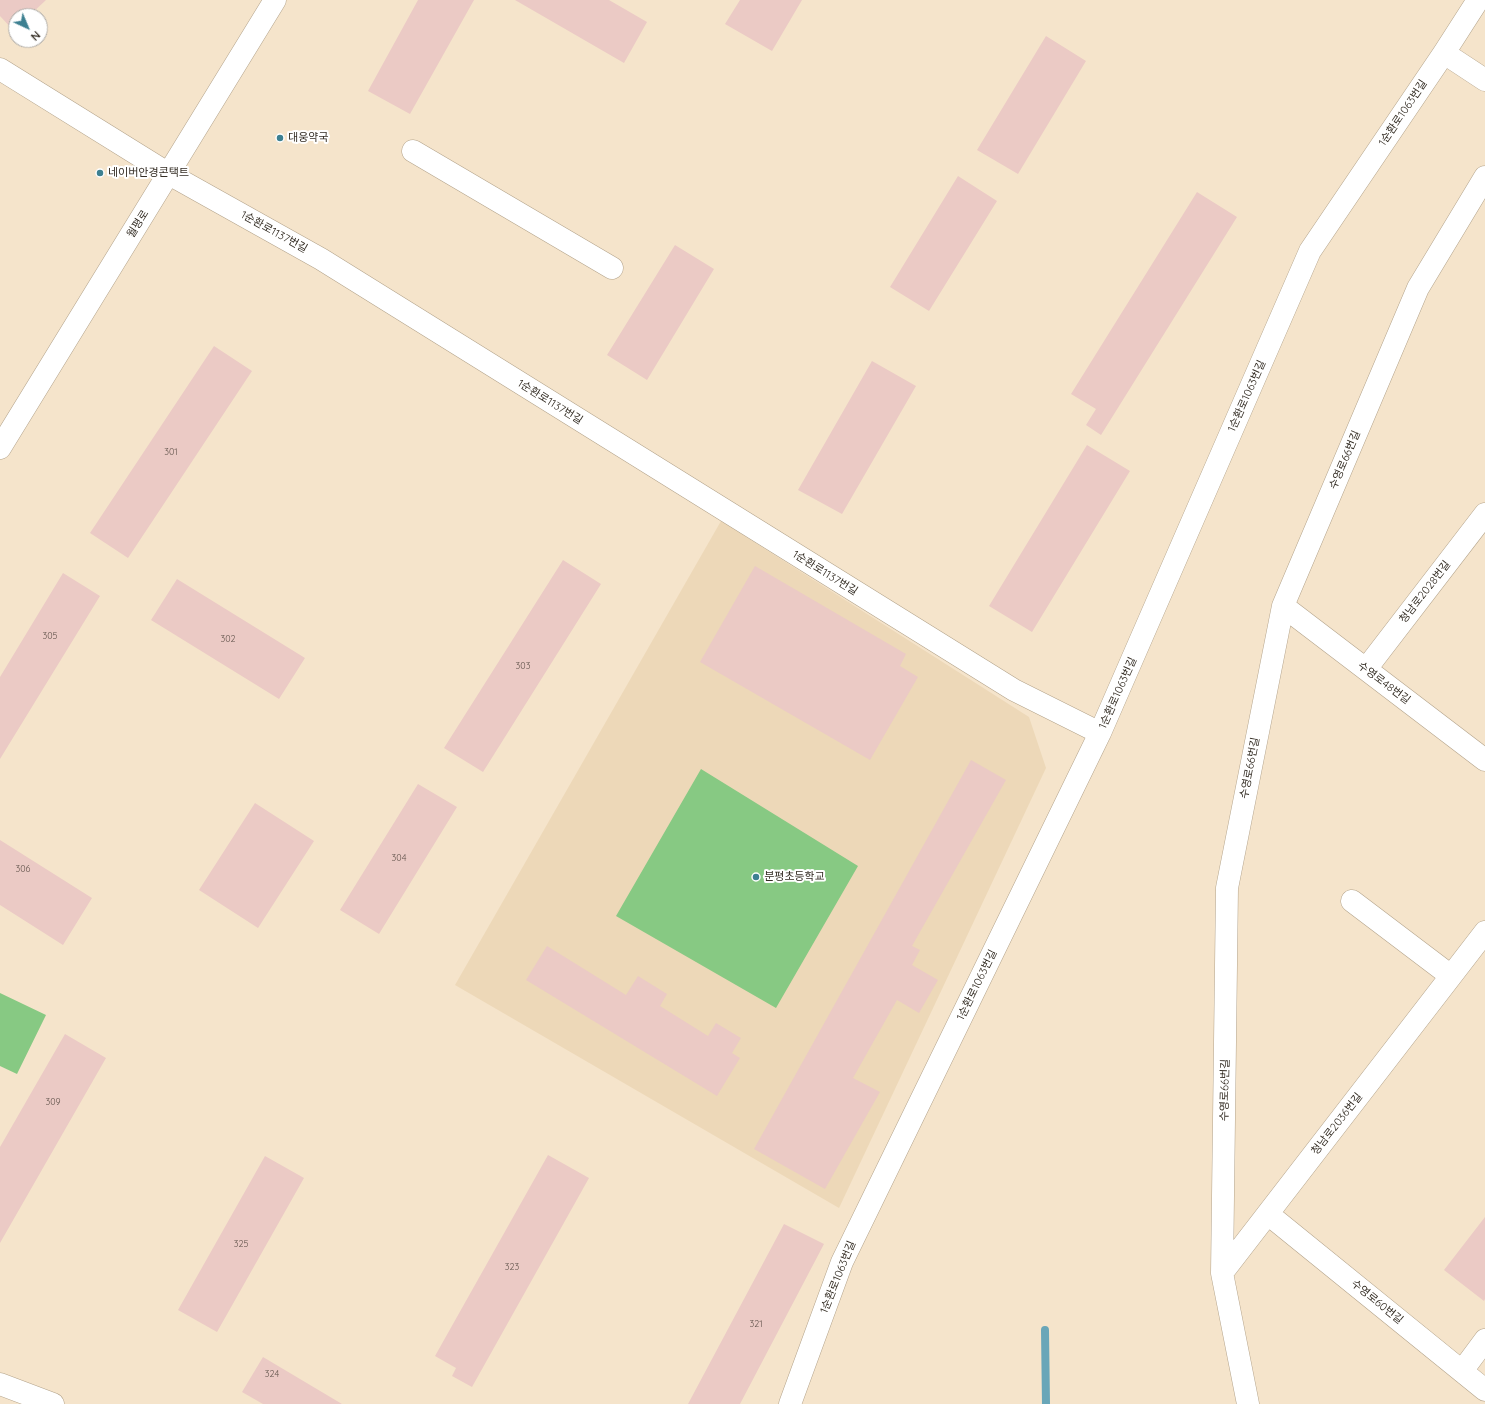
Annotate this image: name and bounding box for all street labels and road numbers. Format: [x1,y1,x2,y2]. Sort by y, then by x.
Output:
street label: 1순환로1063번길 [1376,77,1430,149]
street label: 월평로 [124,208,152,240]
street label: 1순환로1137번길 [238,208,310,256]
street label: 1순환로1063번길 [1225,358,1269,434]
street label: 1순환로1137번길 [515,377,585,427]
street label: 수영로66번길 [1327,429,1363,491]
street label: 1순환로1137번길 [790,548,860,598]
street label: 청남로2028번길 [1397,558,1453,626]
street label: 1순환로1063번길 [1096,655,1140,731]
street label: 수영로48번길 [1355,659,1413,707]
street label: 수영로66번길 [1238,736,1262,800]
street label: 1순환로1063번길 [954,948,1000,1022]
street label: 수영로66번길 [1218,1059,1232,1121]
street label: 청남로2036번길 [1309,1090,1365,1158]
street label: 1순환로1063번길 [817,1239,859,1315]
street label: 수영로60번길 [1348,1277,1406,1327]

